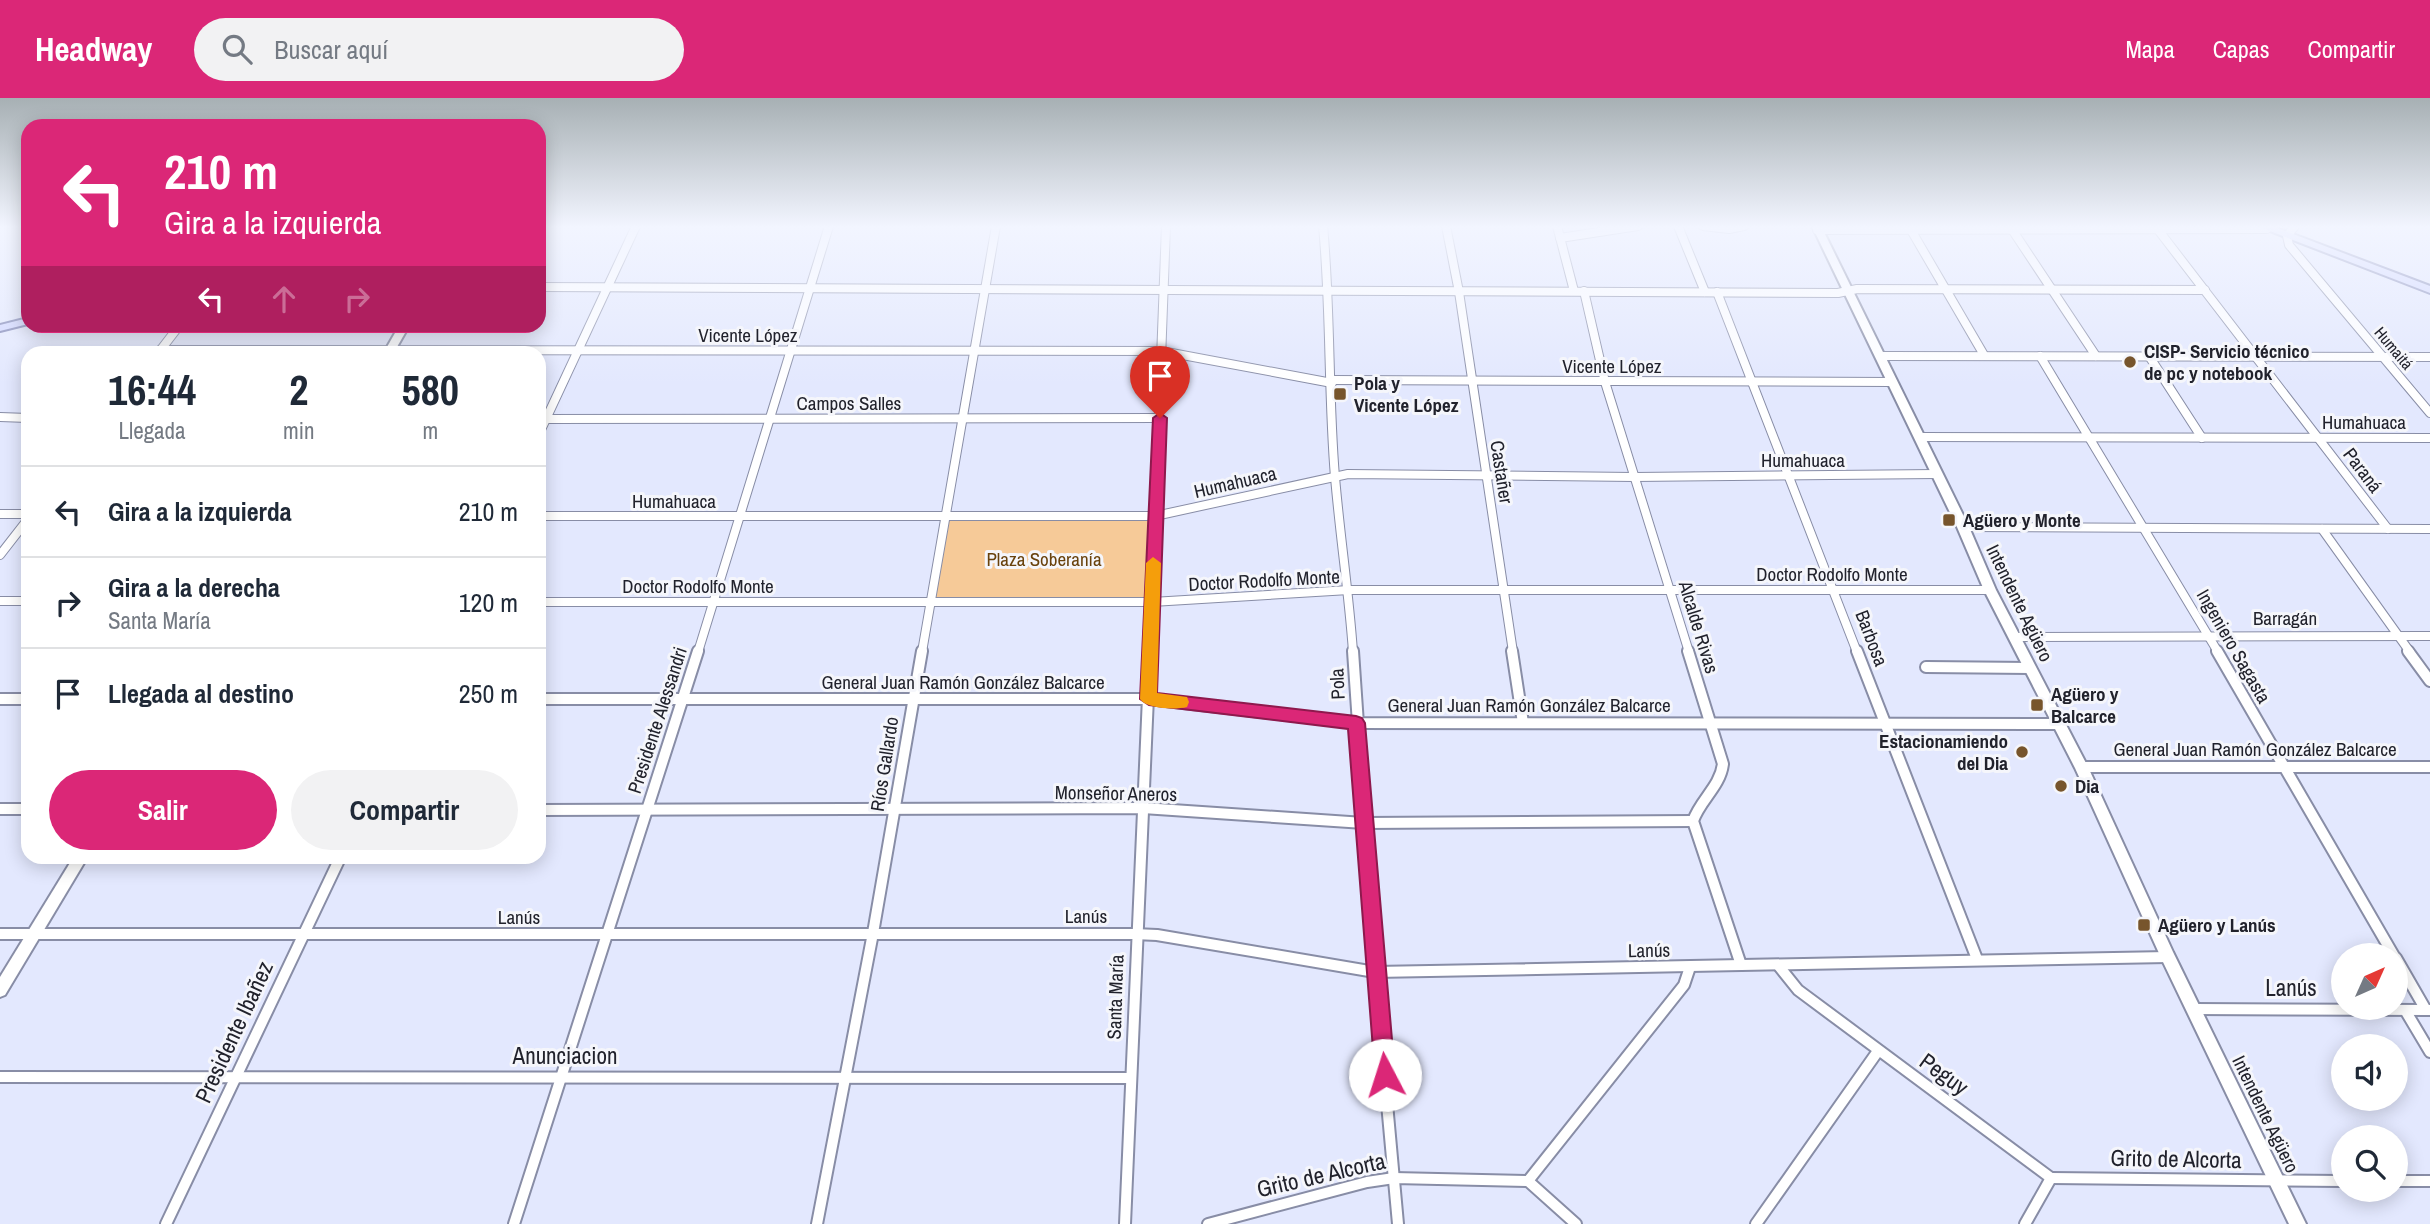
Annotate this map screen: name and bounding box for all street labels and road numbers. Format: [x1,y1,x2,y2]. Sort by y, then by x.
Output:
street label: Vicente López [698,322,798,348]
street label: Humaitá [2370,322,2419,375]
street label: Vicente López [1562,353,1662,379]
street label: Campos Salles [797,390,902,416]
street label: Humahuaca [2322,409,2406,435]
street label: Castañer [1484,439,1520,506]
street label: Paraná [2337,442,2389,498]
street label: Humahuaca [1761,447,1845,473]
street label: Humahuaca [1191,460,1279,504]
street label: Humahuaca [632,488,716,514]
street label: Intendente Agüero [1980,540,2060,666]
street label: Doctor Rodolfo Monte [1756,561,1908,587]
street label: Doctor Rodolfo Monte [1188,563,1340,597]
street label: Doctor Rodolfo Monte [622,573,774,599]
street label: Alcalde Rivas [1672,577,1725,677]
street label: Ingeniero Sagasta [2191,584,2277,708]
street label: Barragán [2253,605,2317,631]
street label: Barbosa [1849,606,1895,670]
street label: Presidente Alessandri [621,643,693,797]
street label: Pola [1323,667,1351,700]
street label: General Juan Ramón González Balcarce [821,669,1105,695]
street label: General Juan Ramón González Balcarce [1387,692,1671,718]
street label: Ríos Gallardo [864,715,904,813]
street label: General Juan Ramón González Balcarce [2113,736,2397,762]
street label: Monseñor Aneros [1055,779,1177,807]
street label: Lanús [1065,903,1107,929]
street label: Lanús [498,904,540,930]
street label: Lanús [1628,937,1671,963]
street label: Santa María [1101,954,1129,1040]
street label: Presidente Ibañez [187,956,280,1108]
street label: Lanús [2265,972,2317,1003]
street label: Anunciacion [512,1040,617,1071]
street label: Peguy [1914,1045,1975,1102]
street label: Intendente Agüero [2226,1051,2306,1177]
street label: Grito de Alcorta [2110,1142,2242,1175]
street label: Grito de Alcorta [1254,1145,1389,1204]

